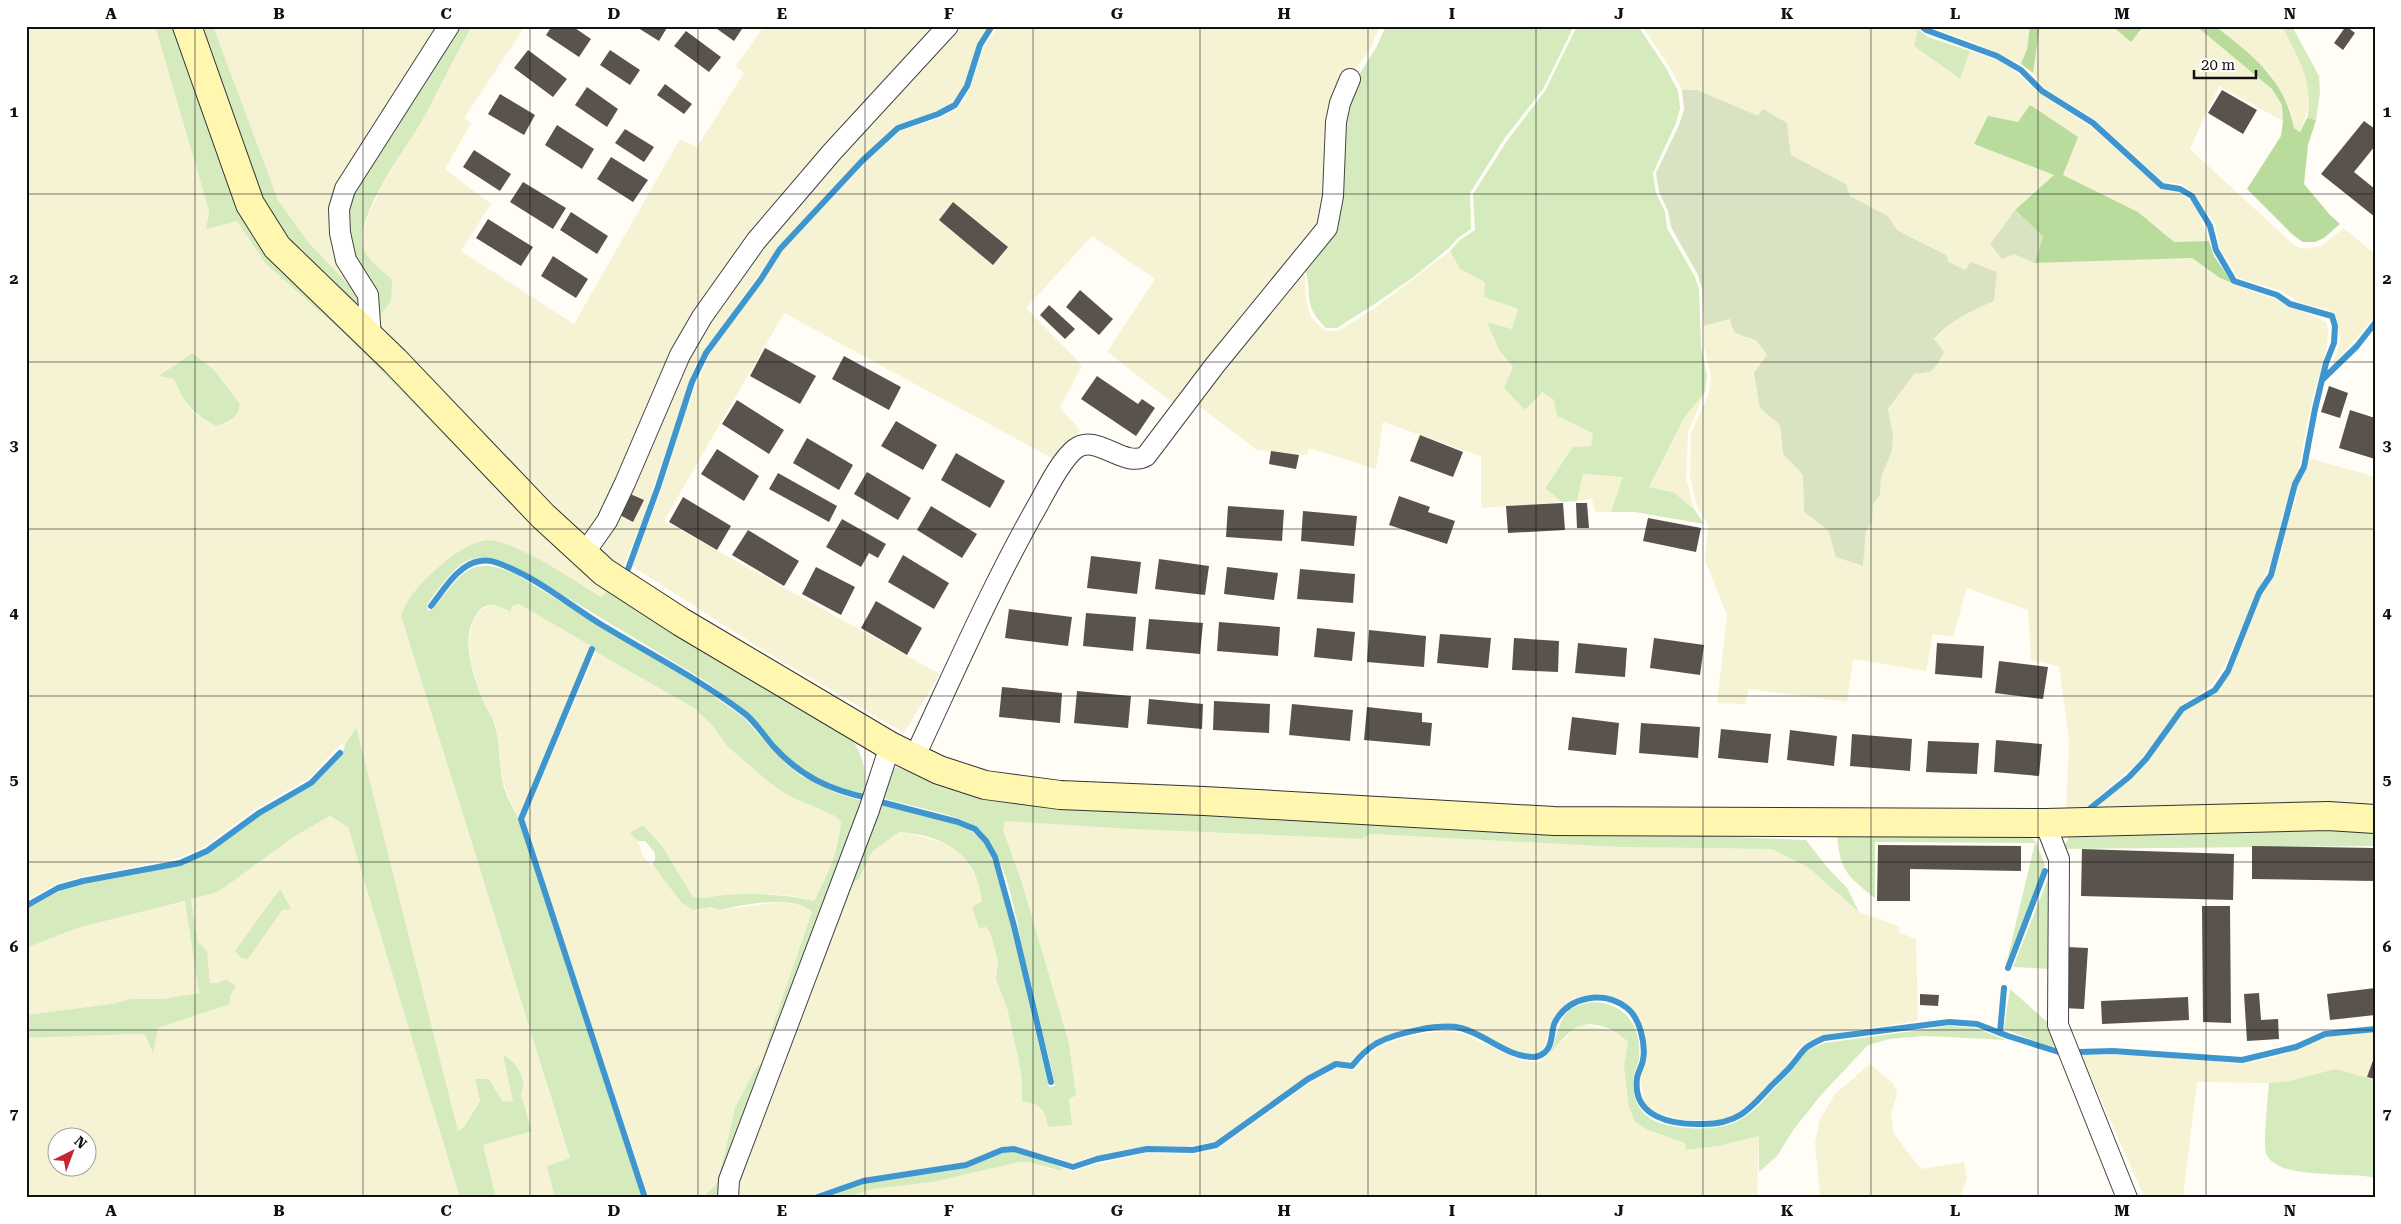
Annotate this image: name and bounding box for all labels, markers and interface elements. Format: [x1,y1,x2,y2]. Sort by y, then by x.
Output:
text: A [105,4,117,23]
text: B [273,4,285,23]
text: C [440,4,452,23]
text: D [608,4,621,23]
text: E [777,4,787,23]
text: F [944,4,954,23]
text: G [1111,4,1124,23]
text: H [1277,4,1291,23]
text: I [1449,4,1455,23]
text: J [1614,4,1624,23]
text: K [1781,4,1794,23]
text: L [1950,4,1960,23]
text: M [2114,4,2130,23]
text: N [2284,4,2296,23]
scale bar [2194,48,2256,80]
text: 20 m [2201,56,2236,74]
text: 1 [10,102,19,121]
text: 1 [2383,102,2392,121]
text: 2 [10,269,19,288]
text: 2 [2383,269,2392,288]
text: 3 [10,436,19,455]
text: 3 [2383,436,2392,455]
text: 4 [10,603,19,622]
text: 4 [2383,603,2392,622]
text: 5 [10,770,19,789]
text: 5 [2383,770,2392,789]
text: 6 [10,937,19,956]
text: 6 [2383,937,2392,956]
text: 7 [10,1104,19,1123]
text: 7 [2383,1104,2392,1123]
north arrow [48,1126,98,1176]
text: N [71,1133,90,1152]
text: A [105,1201,117,1220]
text: B [273,1201,285,1220]
text: C [440,1201,452,1220]
text: D [608,1201,621,1220]
text: E [777,1201,787,1220]
text: F [944,1201,954,1220]
text: G [1111,1201,1124,1220]
text: H [1277,1201,1291,1220]
text: I [1449,1201,1455,1220]
text: J [1614,1201,1624,1220]
text: K [1781,1201,1794,1220]
text: L [1950,1201,1960,1220]
text: M [2114,1201,2130,1220]
text: N [2284,1201,2296,1220]

